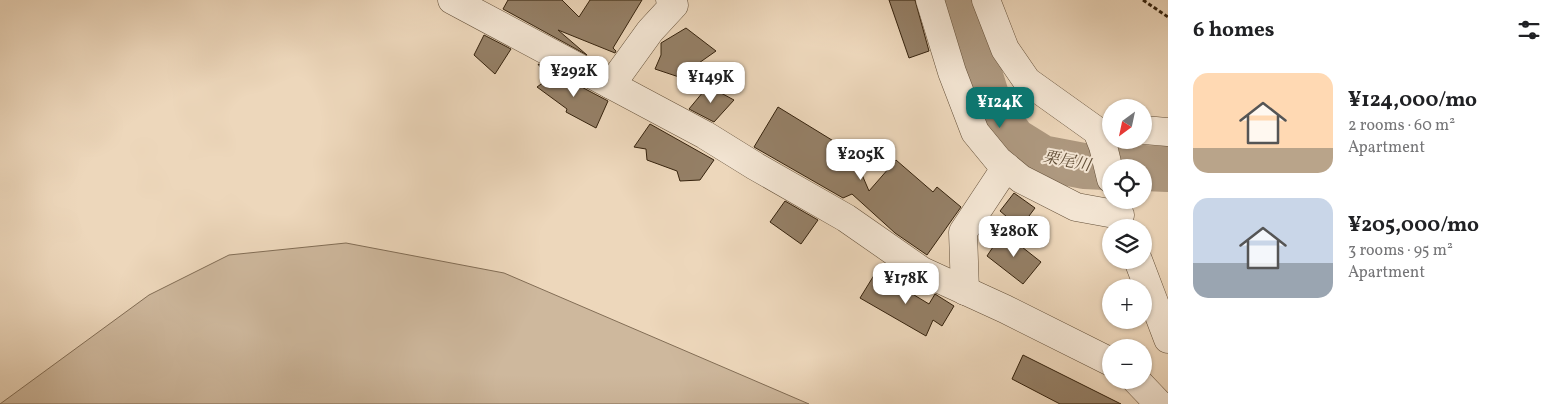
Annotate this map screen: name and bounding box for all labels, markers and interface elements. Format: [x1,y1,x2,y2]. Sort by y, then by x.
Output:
text: 6 homes [1193,16,1274,45]
icon: filters [1515,16,1543,44]
pin: ¥292K [539,56,609,98]
text: ¥292K [550,61,598,83]
pin: ¥149K [676,62,746,104]
text: ¥149K [688,67,734,89]
pin: ¥124K [965,86,1035,129]
text: ¥124,000/mo [1348,86,1477,115]
text: ¥124K [977,92,1023,114]
icon: home [1233,93,1293,153]
north arrow [1102,99,1152,149]
map controls [1102,99,1152,389]
text: 2 rooms · 60 m² [1348,115,1455,137]
text: Apartment [1348,137,1425,159]
pin: ¥205K [826,138,896,181]
text: ¥205K [837,144,885,166]
water label: 栗尾川 [1041,147,1094,178]
button: locate [1102,159,1152,209]
text: ¥205,000/mo [1348,211,1479,240]
pin: ¥280K [979,216,1049,258]
icon: home [1233,218,1293,278]
button: layers [1102,219,1152,269]
text: ¥280K [990,221,1038,243]
text: 3 rooms · 95 m² [1348,240,1453,262]
pin: ¥178K [871,262,941,305]
text: Apartment [1348,262,1425,284]
text: ¥178K [884,268,928,290]
button: + [1102,279,1152,329]
button: − [1102,339,1152,389]

